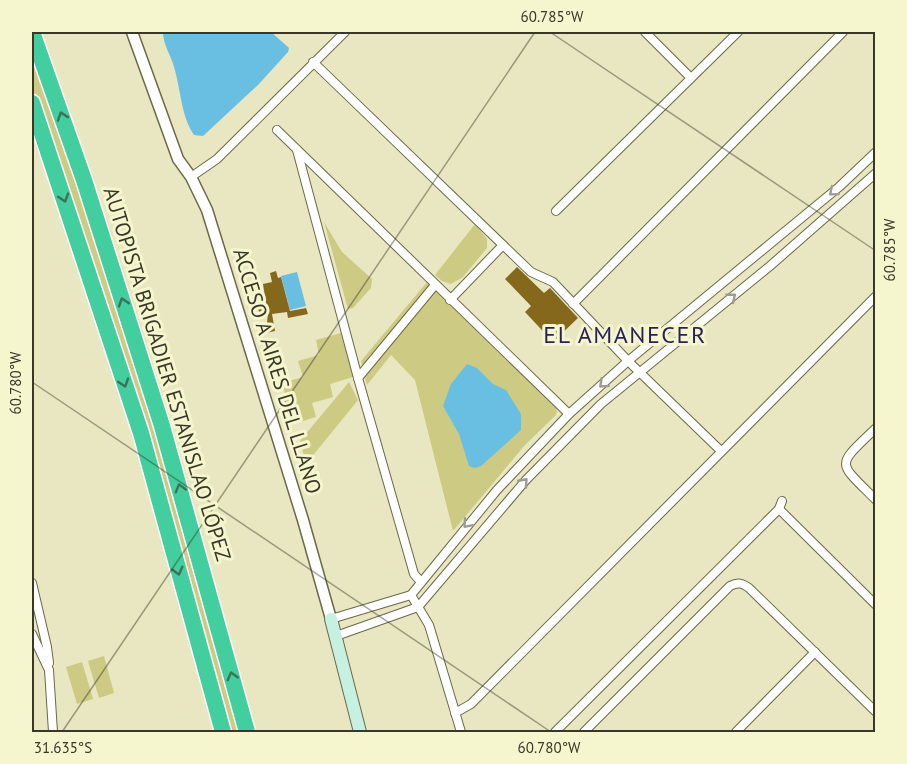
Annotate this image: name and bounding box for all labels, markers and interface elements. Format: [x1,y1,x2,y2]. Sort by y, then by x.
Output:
text: 60.785°W [521,7,584,26]
one-way arrow [57,112,69,122]
street label: AUTOPISTA BRIGADIER ESTANISLAO LÓPEZ [98,184,237,564]
one-way arrow [829,185,840,196]
one-way arrow [57,192,70,203]
text: 60.785°W [880,218,899,281]
street label: ACCESO A AIRES DEL LLANO [227,245,328,497]
one-way arrow [725,293,736,304]
one-way arrow [118,297,130,308]
district label: EL AMANECER [543,319,707,350]
text: 60.780°W [6,351,25,414]
one-way arrow [117,377,130,388]
one-way arrow [599,377,609,388]
one-way arrow [517,479,528,489]
one-way arrow [175,483,187,494]
one-way arrow [464,517,475,528]
one-way arrow [171,565,183,576]
one-way arrow [227,671,239,682]
text: 31.635°S [34,738,92,757]
text: 60.780°W [518,738,581,757]

